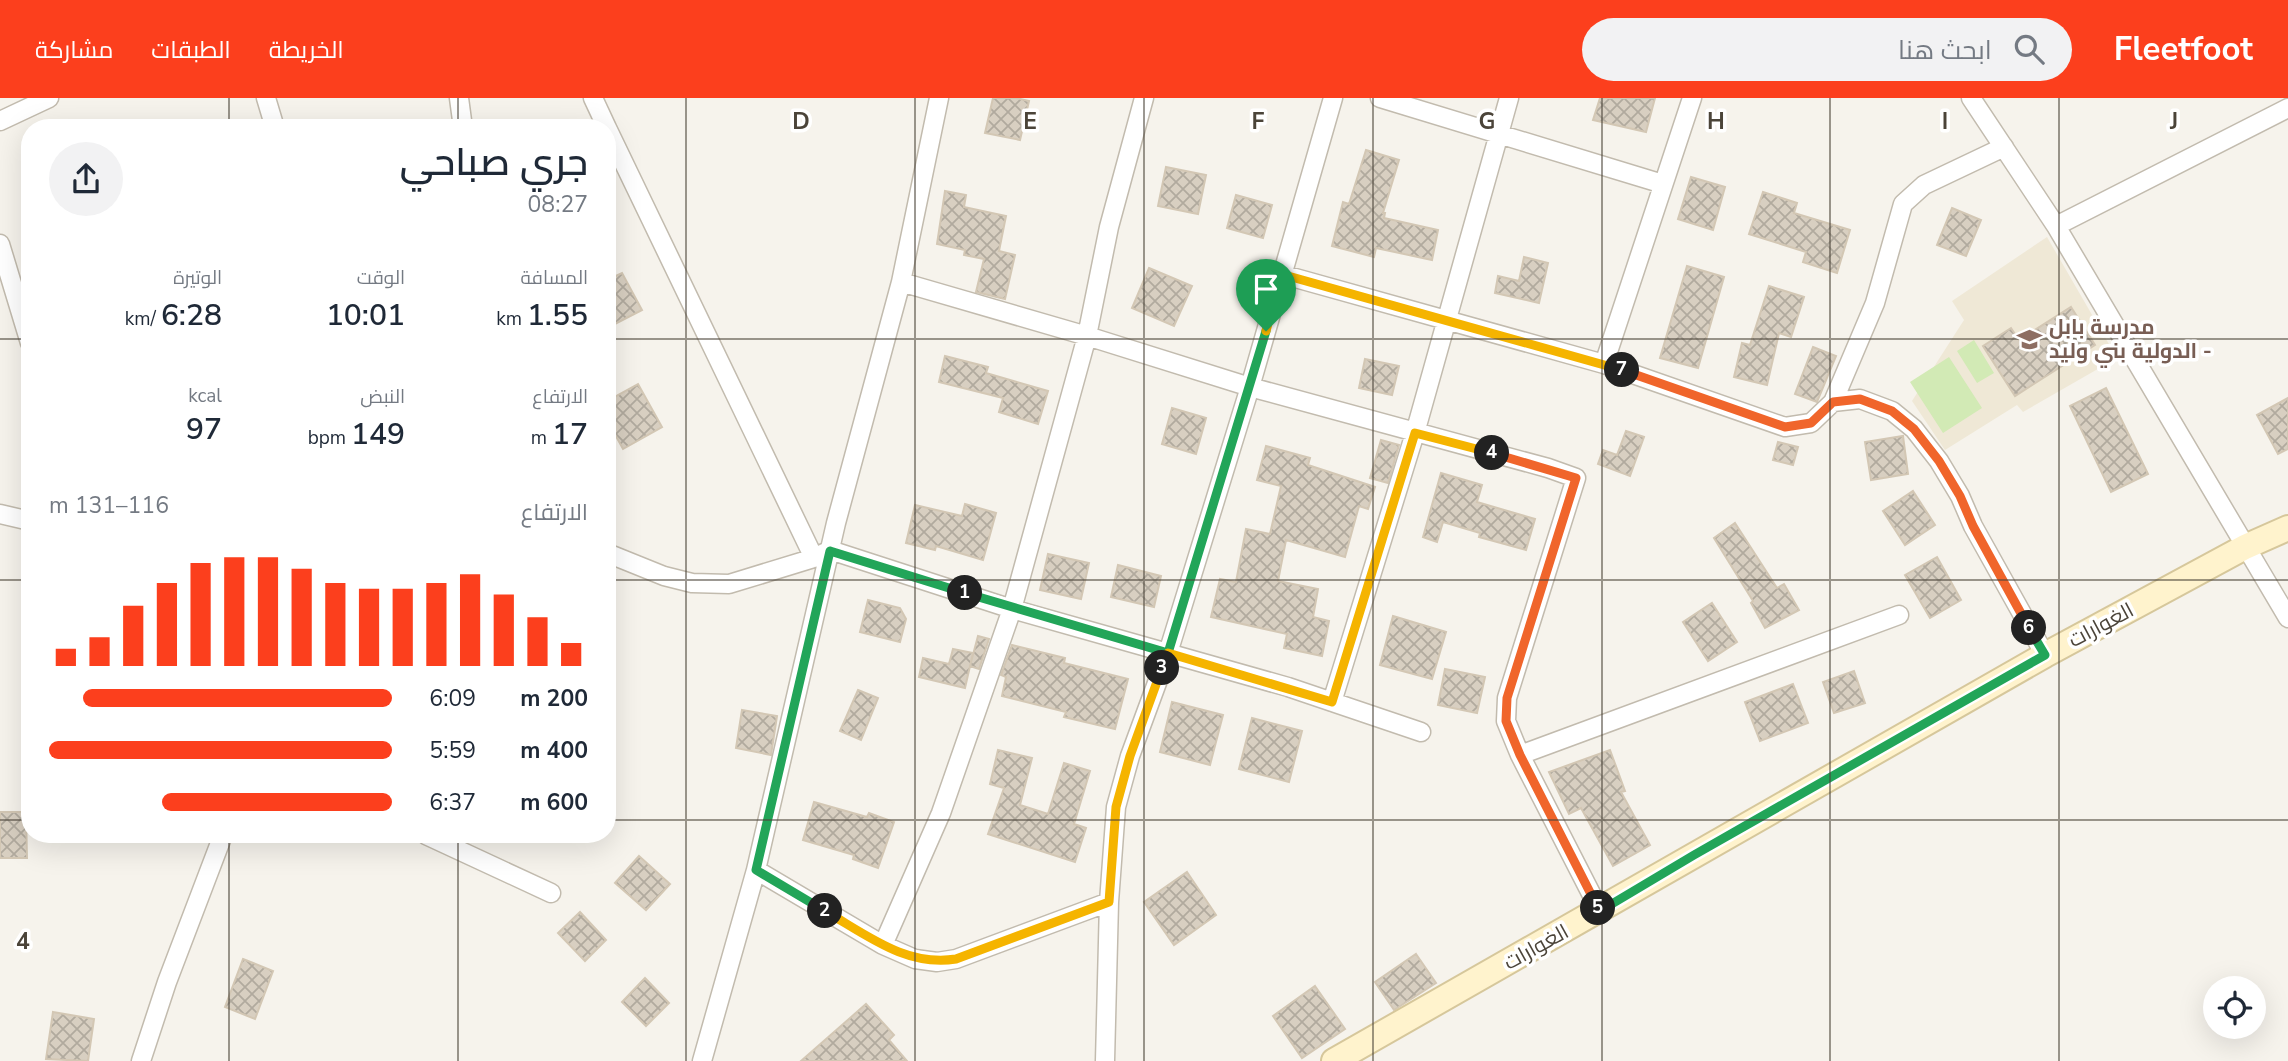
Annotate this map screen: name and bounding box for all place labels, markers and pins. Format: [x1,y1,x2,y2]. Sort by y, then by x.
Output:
pin [1236,259,1296,331]
place label: مدرسة بابل الدولية بني وليد - [2049,313,2212,368]
school or university icon: مدرسة بابل الدولية بني وليد - [2015,325,2043,353]
pin: 7 [1604,352,1640,388]
pin: 4 [1474,436,1510,470]
pin: 1 [948,575,982,610]
pin: 6 [2011,610,2046,646]
pin: 3 [1144,650,1180,686]
pin: 5 [1580,890,1616,926]
pin: 2 [808,894,842,928]

